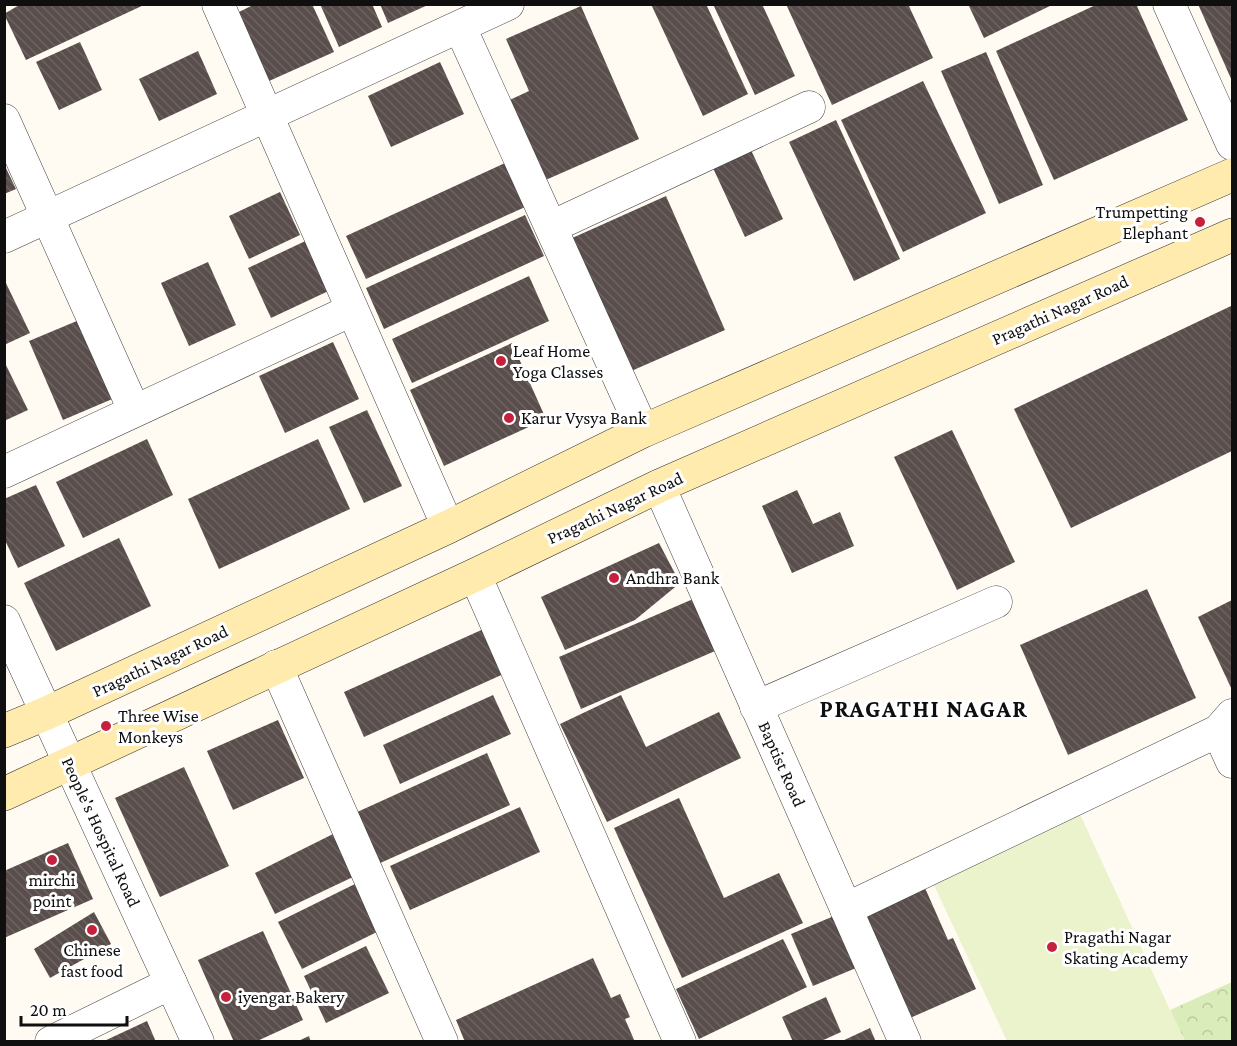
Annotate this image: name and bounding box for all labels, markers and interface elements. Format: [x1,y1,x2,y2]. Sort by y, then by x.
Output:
place label: Trumpetting Elephant [1095,202,1189,243]
marker: Trumpetting Elephant [1193,215,1207,229]
street label: Pragathi Nagar Road [989,271,1132,349]
place label: Leaf Home Yoga Classes [513,341,603,382]
marker: Leaf Home Yoga Classes [494,354,508,368]
place label: Karur Vysya Bank [521,408,647,428]
marker: Karur Vysya Bank [502,411,516,425]
street label: Pragathi Nagar Road [544,468,686,548]
place label: Andhra Bank [626,568,720,588]
marker: Andhra Bank [607,571,621,585]
street label: Pragathi Nagar Road [89,621,231,701]
district label: PRAGATHI NAGAR [820,695,1028,722]
place label: Three Wise Monkeys [118,706,199,747]
street label: Baptist Road [754,718,810,810]
marker: Three Wise Monkeys [99,719,113,733]
street label: People's Hospital Road [58,754,145,911]
marker: mirchi point [45,853,59,867]
place label: mirchi point [29,870,76,911]
marker: Chinese fast food [85,923,99,937]
place label: Pragathi Nagar Skating Academy [1064,927,1189,968]
place label: Chinese fast food [61,940,124,981]
marker: Pragathi Nagar Skating Academy [1045,940,1059,954]
place label: iyengar Bakery [238,987,345,1007]
scale bar [21,989,128,1027]
marker: iyengar Bakery [219,990,233,1004]
text: 20 m [30,1000,67,1020]

